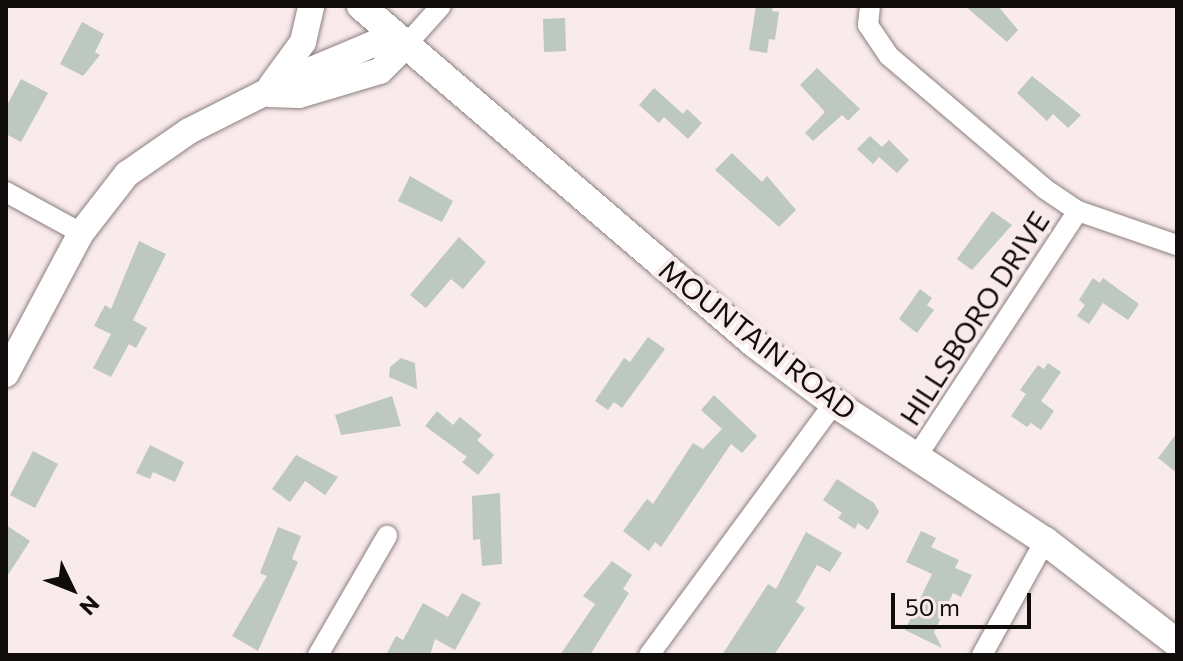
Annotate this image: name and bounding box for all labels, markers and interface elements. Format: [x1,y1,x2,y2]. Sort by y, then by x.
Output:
street label: HILLSBORO DRIVE [892,205,1056,431]
street label: MOUNTAIN ROAD [653,252,863,426]
north arrow [32,549,112,629]
scale bar [895,577,1035,627]
text: N [74,590,105,621]
text: 50 m [905,592,960,621]

